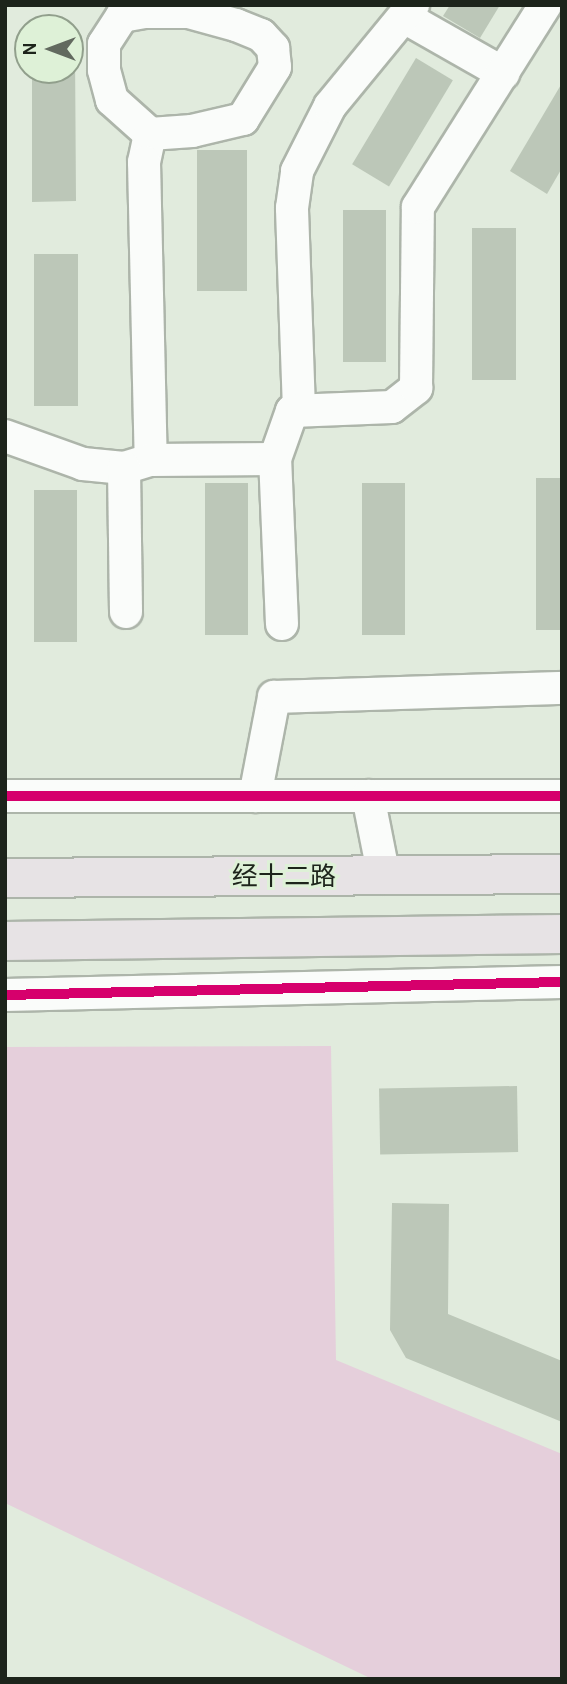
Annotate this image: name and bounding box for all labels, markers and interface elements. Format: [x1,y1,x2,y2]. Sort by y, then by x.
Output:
north arrow [14,14,84,84]
text: N [19,42,41,56]
street label: 经十二路 [232,861,336,893]

